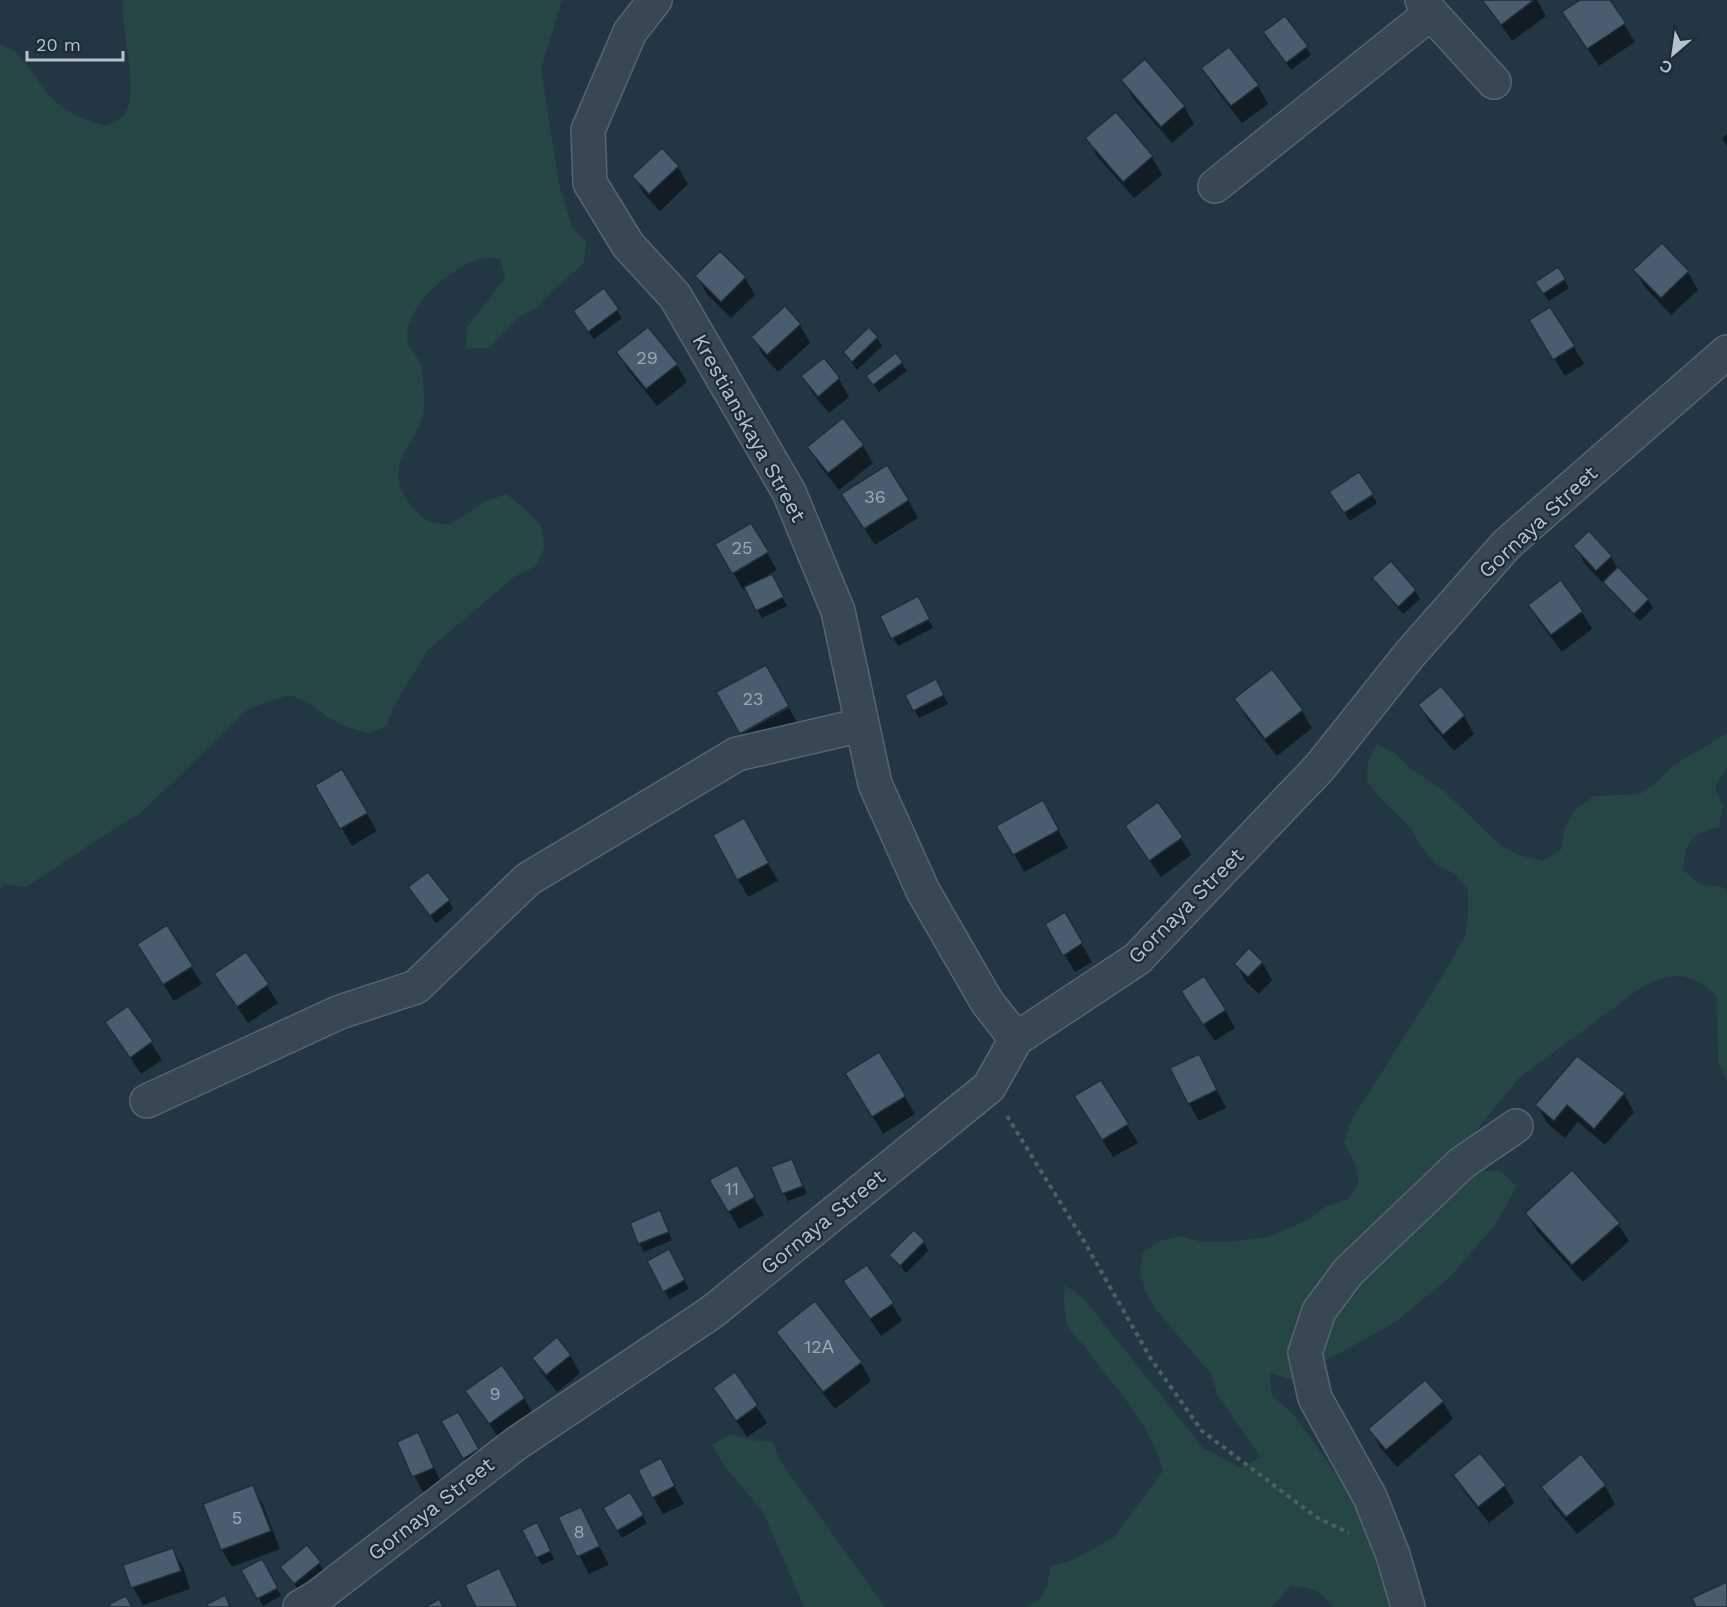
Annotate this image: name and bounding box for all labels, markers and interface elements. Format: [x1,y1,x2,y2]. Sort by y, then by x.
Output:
scale bar [27,24,123,62]
north arrow [1643,24,1703,84]
text: 20 m [36,34,81,55]
text: С [1656,55,1676,78]
street label: Krestianskaya Street [687,329,812,526]
house number: 29 [636,347,658,368]
street label: Gornaya Street [1473,460,1602,583]
house number: 36 [864,486,886,507]
house number: 25 [732,537,752,558]
house number: 23 [743,688,764,709]
street label: Gornaya Street [1123,843,1249,969]
street label: Gornaya Street [755,1164,890,1279]
house number: 11 [725,1178,739,1199]
house number: 12А [804,1336,834,1357]
house number: 9 [489,1383,501,1404]
street label: Gornaya Street [363,1452,499,1566]
house number: 5 [232,1507,242,1528]
house number: 8 [573,1521,585,1542]

